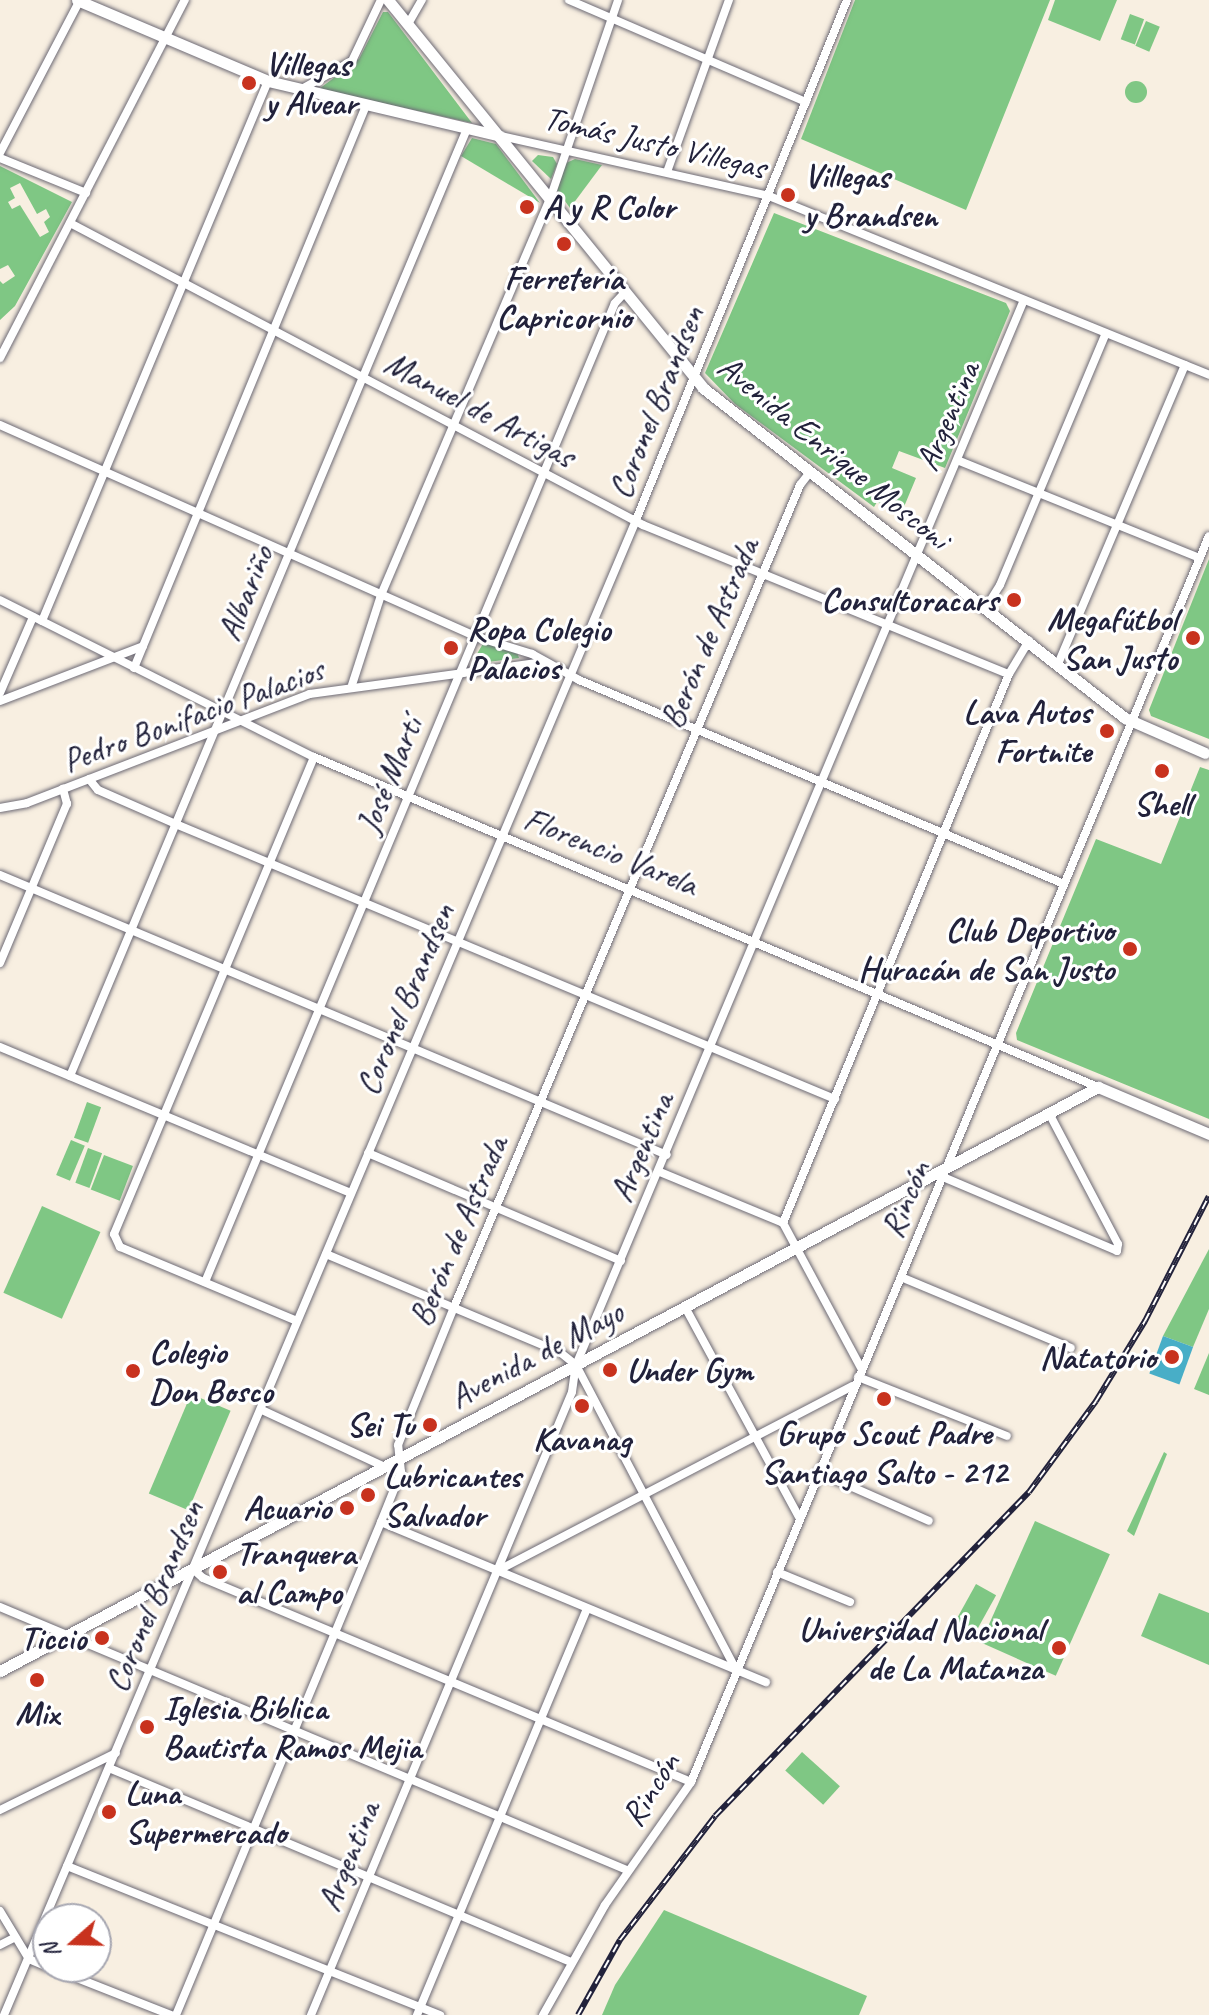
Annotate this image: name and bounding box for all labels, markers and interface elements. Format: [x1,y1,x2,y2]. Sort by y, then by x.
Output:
place label: Villegas y Alvear [265,43,357,122]
marker: Villegas y Alvear [240,74,258,92]
street label: Tomás Justo Villegas [540,97,770,187]
place label: Villegas y Brandsen [804,155,937,234]
marker: Villegas y Brandsen [779,186,797,204]
place label: A y R Color [543,187,674,227]
marker: A y R Color [518,198,536,216]
marker: Ferretería Capricornio [555,235,573,253]
place label: Ferretería Capricornio [496,257,632,336]
street label: Coronel Brandsen [599,300,713,504]
street label: Manuel de Artigas [378,342,582,476]
street label: Avenida Enrique Mosconi [710,346,958,558]
street label: Argentina [906,355,988,477]
street label: Berón de Astrada [651,532,767,734]
street label: Albariño [208,540,282,646]
place label: Consultoracars [821,580,998,620]
marker: Consultoracars [1005,591,1023,609]
place label: Megafútbol San Justo [1047,598,1177,678]
place label: Ropa Colegio Palacios [467,608,610,688]
marker: Megafútbol San Justo [1184,629,1202,647]
marker: Ropa Colegio Palacios [442,639,460,657]
street label: Pedro Bonifacio Palacios [56,648,330,782]
place label: Lava Autos Fortnite [964,691,1091,770]
street label: José Martí [347,711,431,839]
marker: Lava Autos Fortnite [1098,722,1116,740]
marker: Shell [1153,762,1171,780]
place label: Shell [1133,784,1191,824]
street label: Florencio Varela [518,798,704,904]
street label: Coronel Brandsen [346,897,464,1101]
place label: Club Deportivo Huracán de San Justo [858,909,1114,988]
marker: Club Deportivo Huracán de San Justo [1121,940,1139,958]
street label: Argentina [600,1086,682,1208]
street label: Berón de Astrada [400,1130,516,1332]
street label: Rincón [871,1155,939,1243]
street label: Avenida de Mayo [442,1291,630,1417]
place label: Colegio Don Bosco [149,1331,272,1410]
place label: Natatorio [1040,1337,1156,1377]
marker: Natatorio [1163,1348,1181,1366]
place label: Under Gym [626,1350,753,1390]
marker: Under Gym [601,1361,619,1379]
marker: Colegio Don Bosco [124,1362,142,1380]
marker: Grupo Scout Padre Santiago Salto - 212 [875,1390,893,1408]
marker: Kavanag [573,1397,591,1415]
place label: Sei Tu [347,1405,414,1445]
place label: Grupo Scout Padre Santiago Salto - 212 [760,1412,1008,1492]
marker: Sei Tu [421,1416,439,1434]
place label: Kavanag [533,1419,631,1459]
place label: Lubricantes Salvador [384,1455,521,1534]
marker: Lubricantes Salvador [359,1486,377,1504]
place label: Acuario [244,1488,331,1528]
street label: Coronel Brandsen [95,1494,213,1698]
marker: Acuario [338,1499,356,1517]
place label: Tranquera al Campo [236,1532,356,1612]
marker: Tranquera al Campo [211,1563,229,1581]
place label: Universidad Nacional de La Matanza [796,1608,1043,1688]
place label: Ticcio [20,1618,86,1658]
marker: Ticcio [93,1629,111,1647]
marker: Universidad Nacional de La Matanza [1050,1639,1068,1657]
marker: Mix [28,1671,46,1689]
place label: Iglesia Biblica Bautista Ramos Mejia [163,1687,422,1766]
place label: Mix [15,1693,59,1733]
marker: Iglesia Biblica Bautista Ramos Mejia [138,1718,156,1736]
street label: Rincón [612,1745,688,1833]
place label: Luna Supermercado [125,1772,286,1852]
street label: Argentina [308,1795,388,1917]
marker: Luna Supermercado [100,1803,118,1821]
north arrow [32,1903,112,1983]
text: N [36,1939,67,1962]

